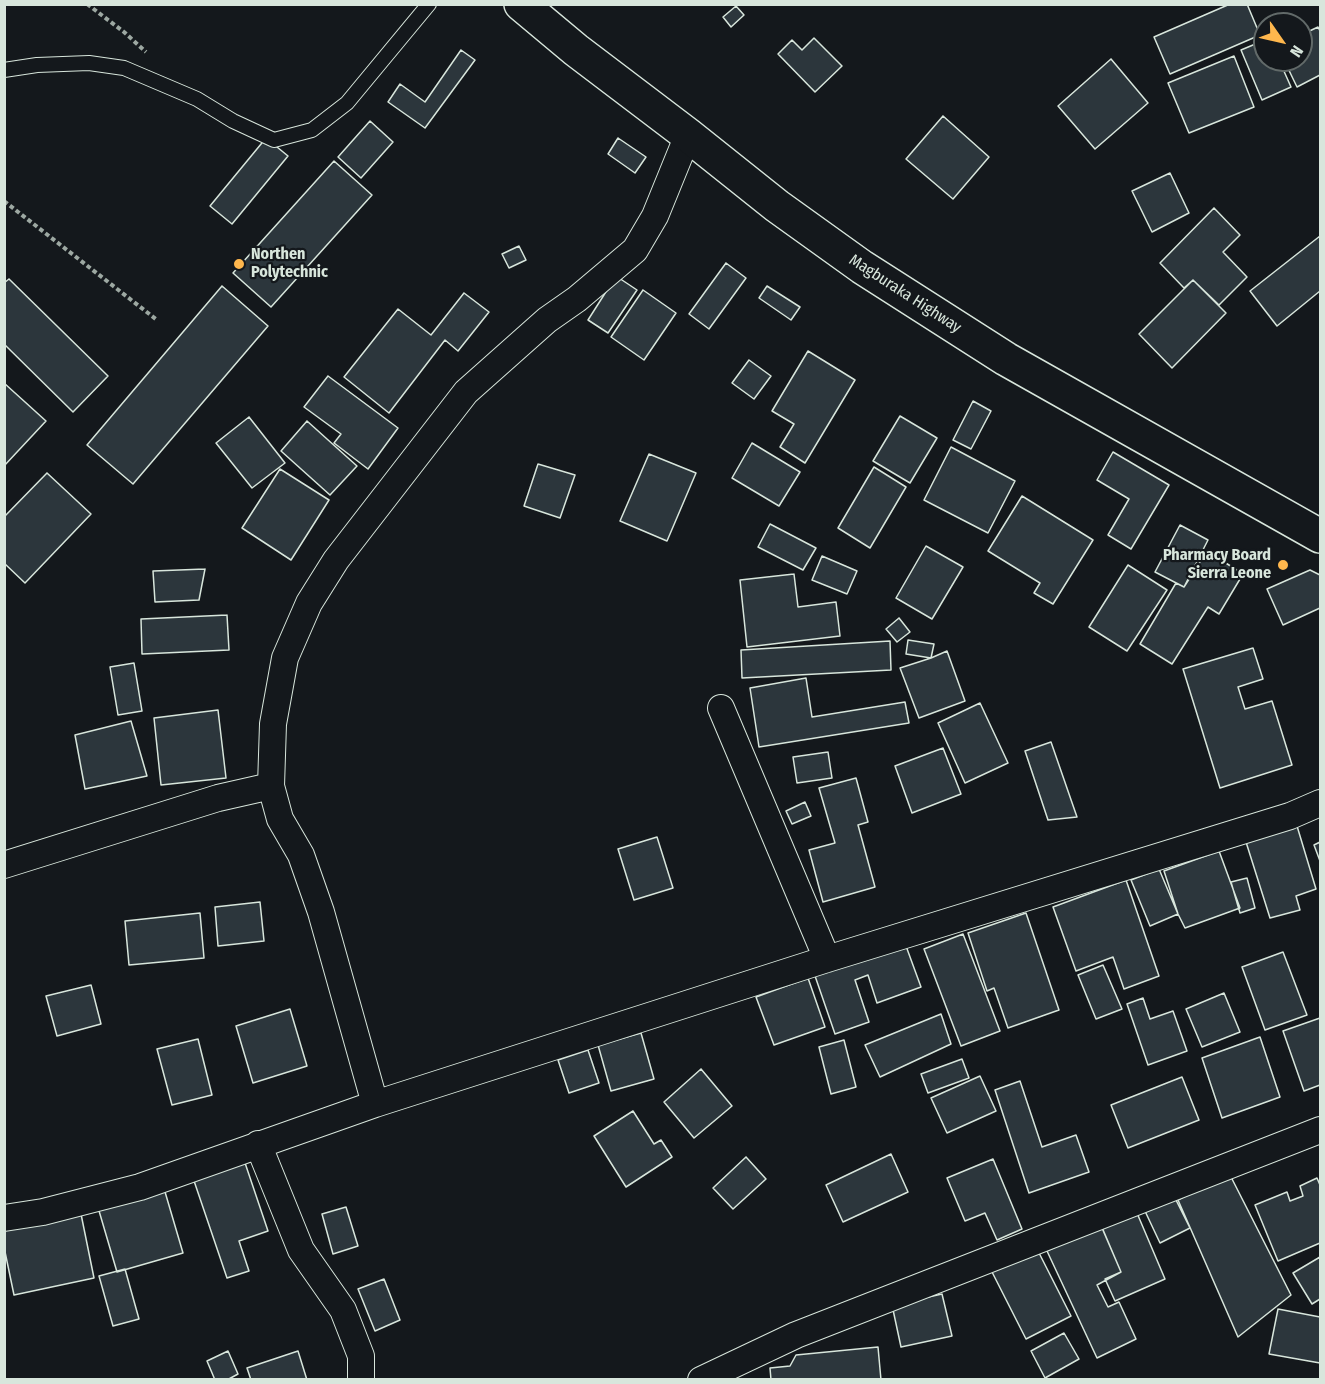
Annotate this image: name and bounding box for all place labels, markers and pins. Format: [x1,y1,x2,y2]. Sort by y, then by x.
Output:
place label: Northen Polytechnic [251,245,328,283]
marker: Northen Polytechnic [232,257,246,271]
place label: Pharmacy Board Sierra Leone [1163,546,1271,584]
marker: Pharmacy Board Sierra Leone [1276,558,1290,572]

